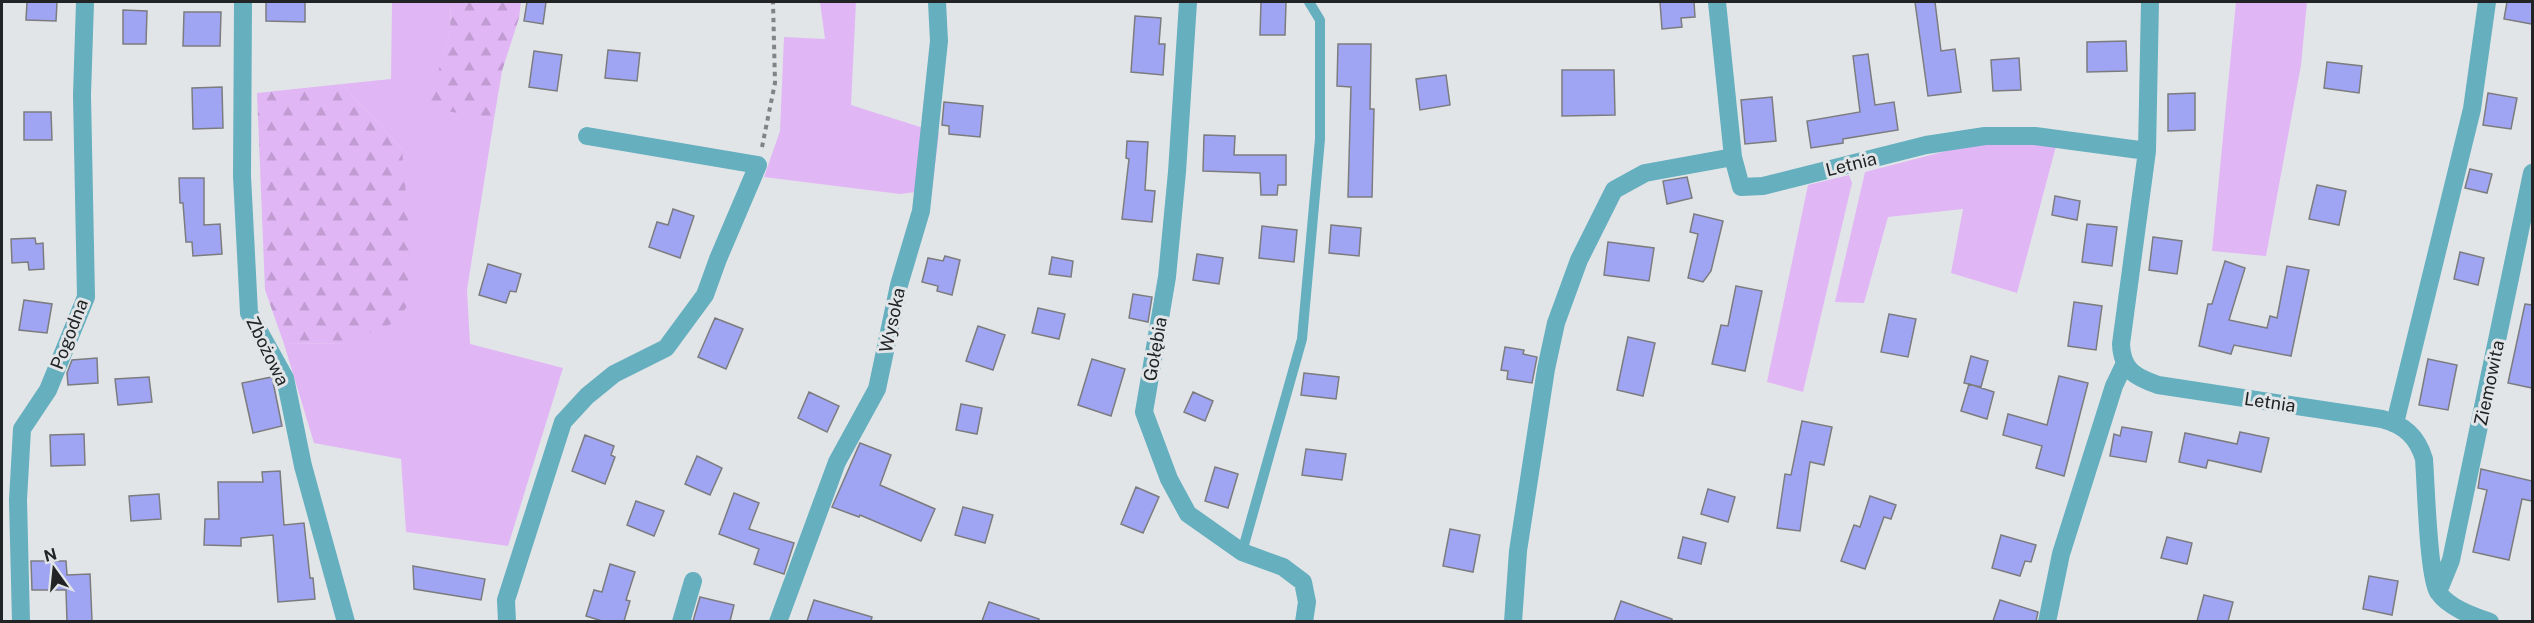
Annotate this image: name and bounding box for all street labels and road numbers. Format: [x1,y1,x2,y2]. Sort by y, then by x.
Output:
street label: Letnia [1823,148,1879,180]
street label: Wysoka [875,286,909,354]
street label: Pogodna [46,296,92,372]
street label: Zbożowa [242,313,294,389]
street label: Gołębia [1139,315,1171,383]
street label: Ziemowita [2470,338,2508,428]
street label: Letnia [2243,388,2297,416]

